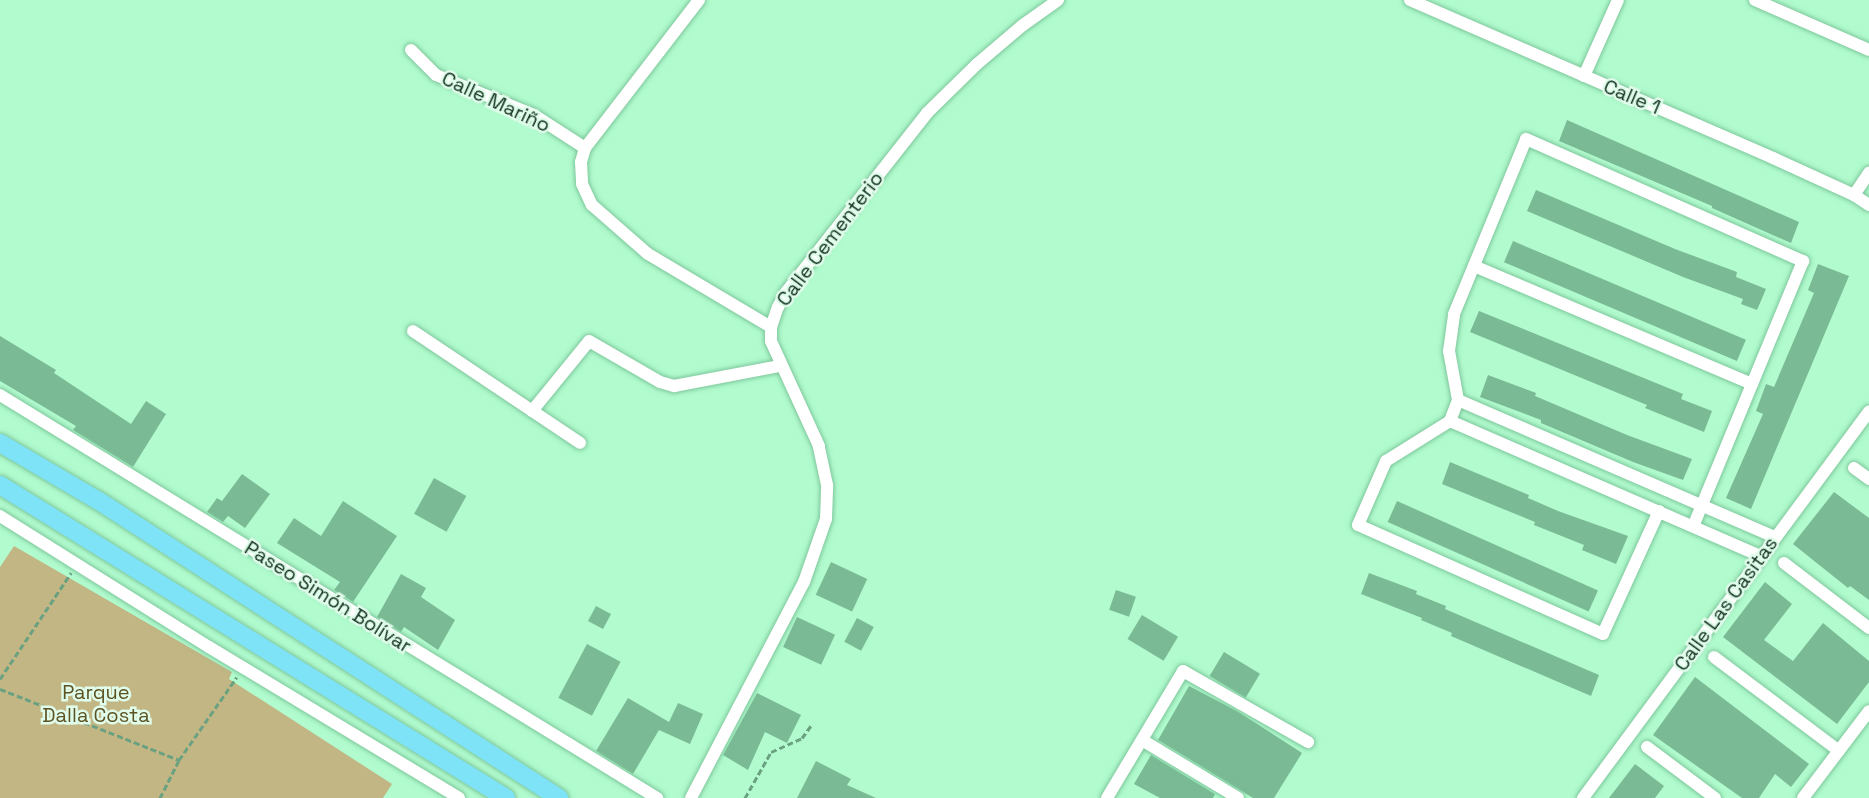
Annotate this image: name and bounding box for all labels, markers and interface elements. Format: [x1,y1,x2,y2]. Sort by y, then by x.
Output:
street label: Calle Mariño [438,66,554,138]
street label: Calle 1 [1600,74,1664,120]
street label: Calle Cementerio [772,167,888,311]
street label: Calle Las Casitas [1669,532,1783,676]
street label: Paseo Simón Bolívar [240,536,416,658]
park label: Parque Dalla Costa [42,680,150,727]

